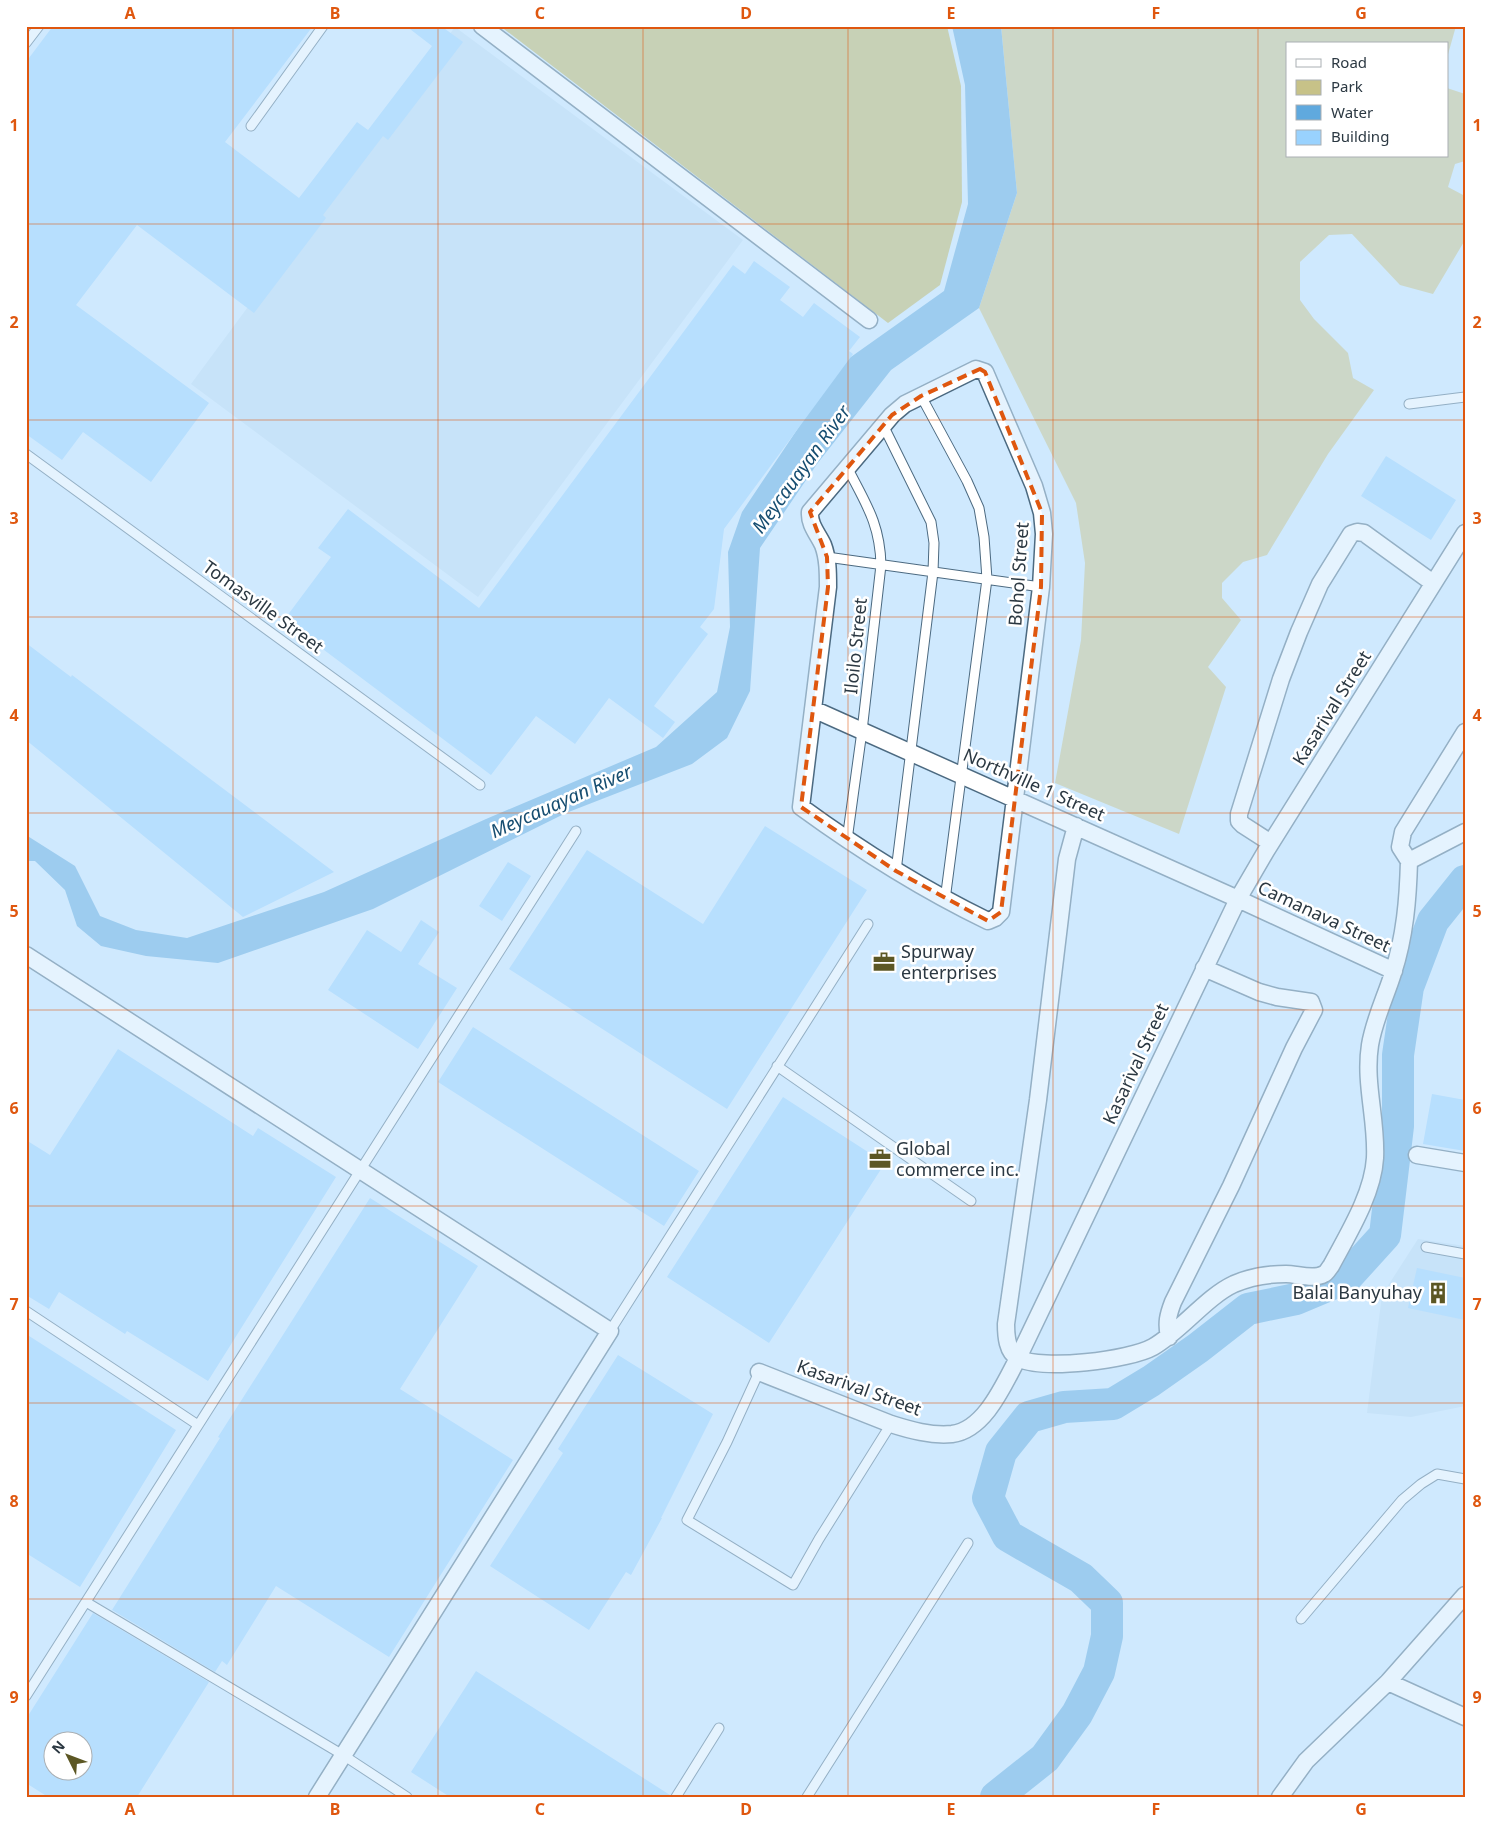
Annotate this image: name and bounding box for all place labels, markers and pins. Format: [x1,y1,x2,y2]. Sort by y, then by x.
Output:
place label: Spurway enterprises [901,939,997,984]
office icon: Spurway enterprises [871,949,897,975]
place label: Global commerce inc. [896,1136,1019,1181]
office icon: Global commerce inc. [867,1146,893,1172]
place label: Balai Banyuhay [1293,1280,1423,1304]
building icon: Balai Banyuhay [1425,1280,1451,1306]

